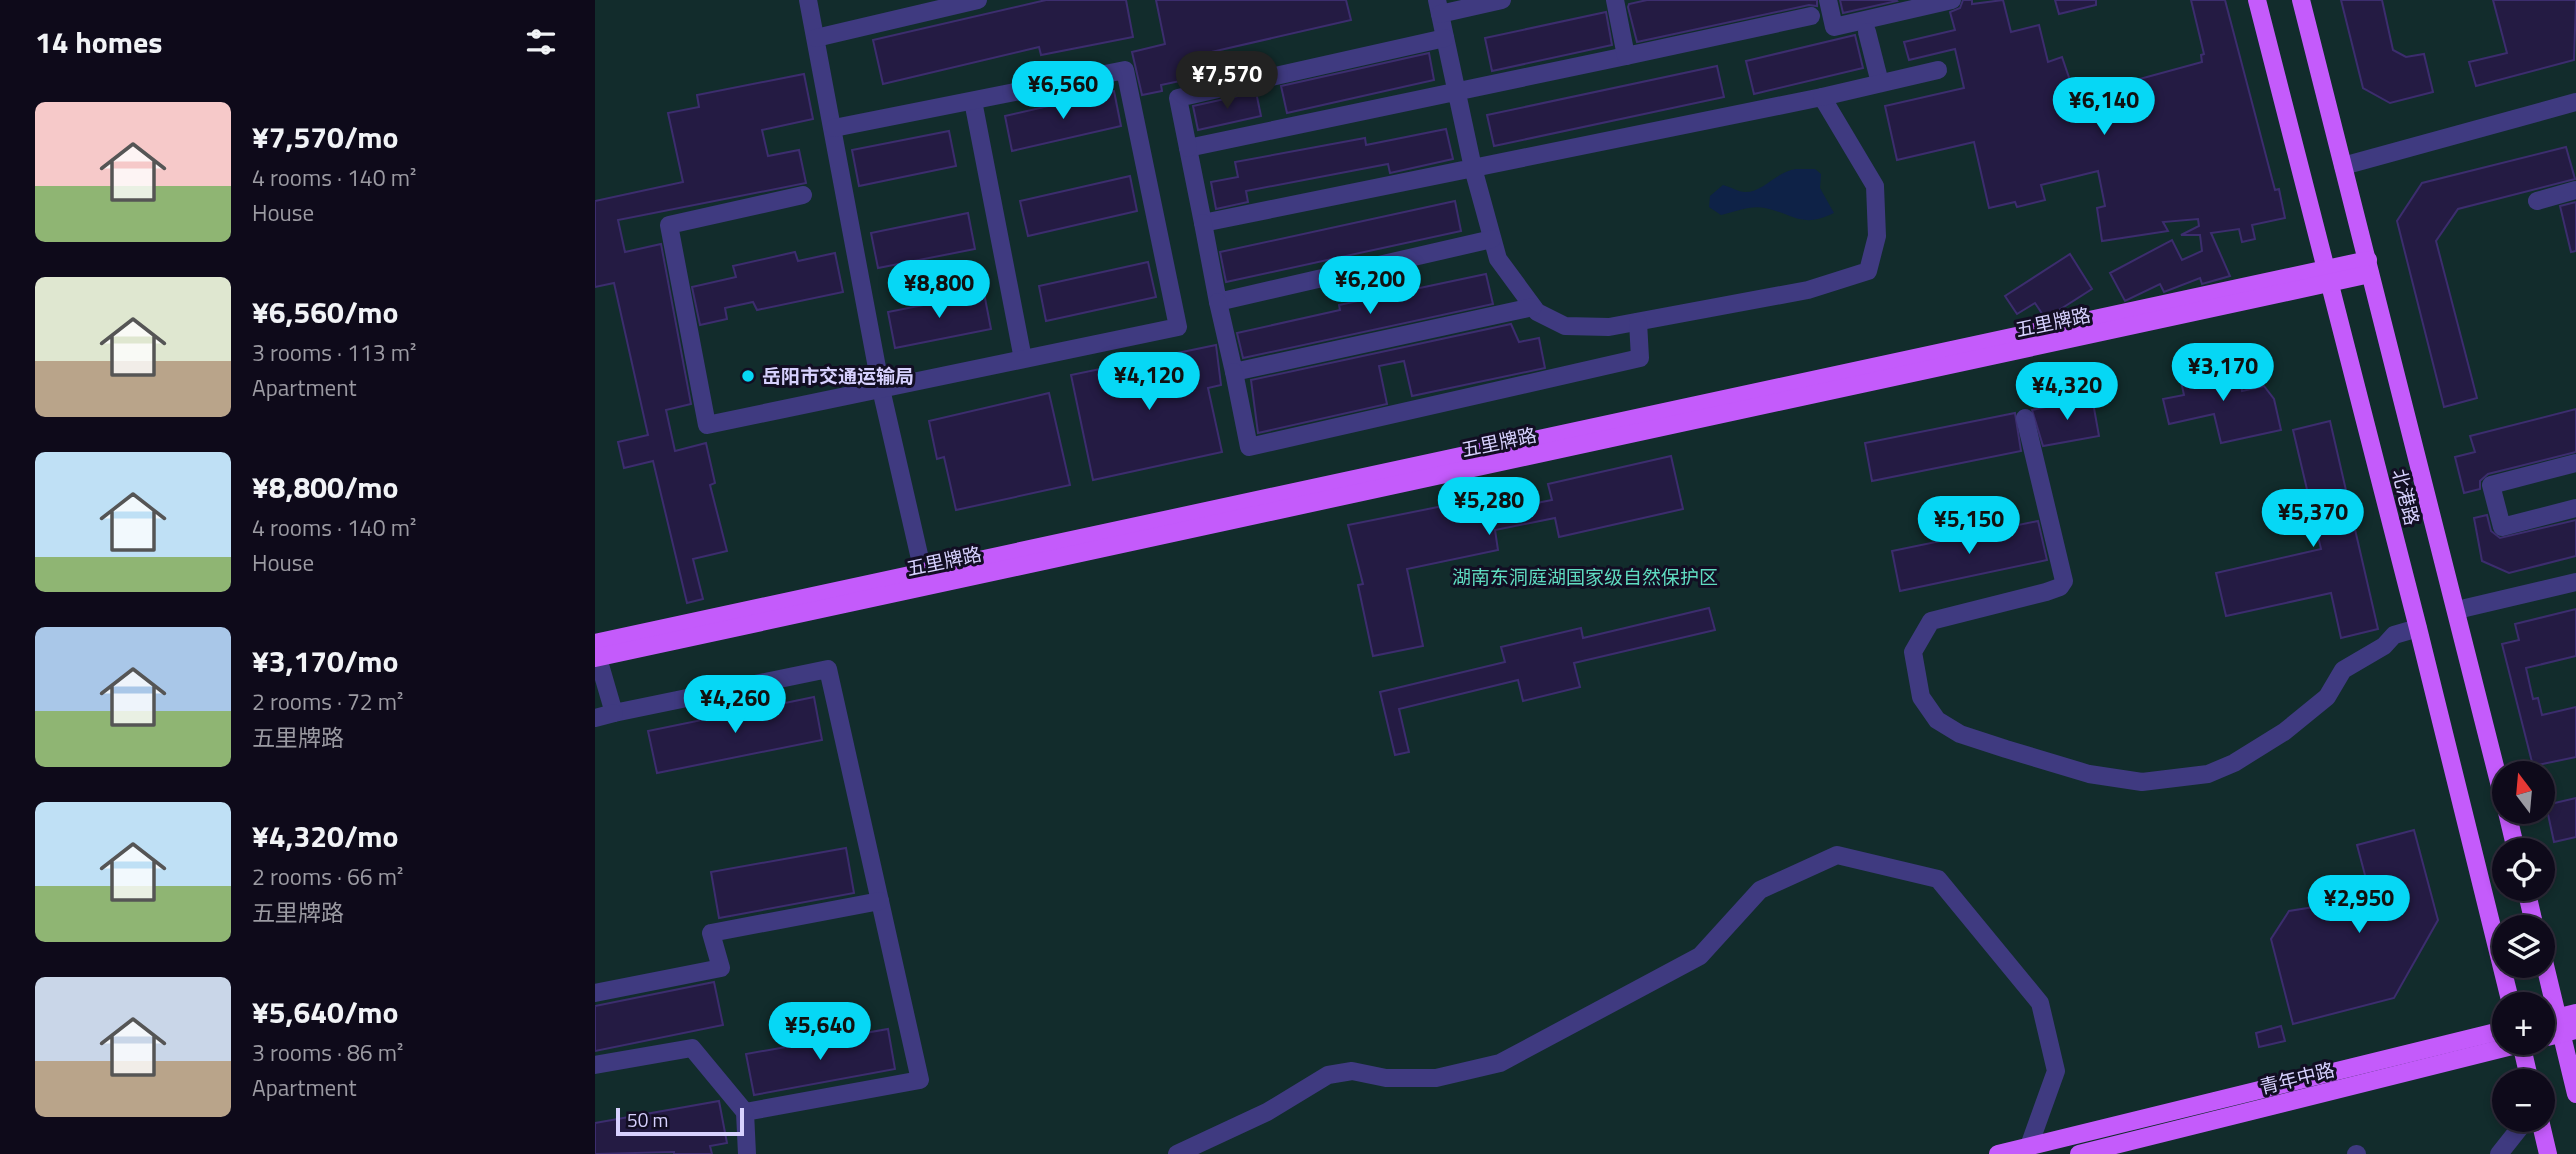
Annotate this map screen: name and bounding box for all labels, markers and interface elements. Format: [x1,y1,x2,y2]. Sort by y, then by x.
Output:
text: 14 homes [35,19,162,65]
icon: filters [522,23,560,61]
pin: ¥7,570 [1170,52,1284,111]
text: ¥7,570 [1192,56,1262,91]
pin: ¥6,560 [1006,61,1120,121]
text: ¥6,560 [1028,66,1098,101]
pin: ¥6,140 [2047,78,2161,137]
text: ¥6,140 [2069,82,2139,117]
text: ¥7,570/mo [252,114,398,160]
icon: home [91,130,175,214]
text: 4 rooms · 140 m² [252,160,416,195]
text: House [252,195,314,230]
pin: ¥6,200 [1313,256,1427,316]
pin: ¥8,800 [882,260,996,320]
text: ¥6,200 [1335,261,1405,296]
text: ¥8,800 [904,265,974,300]
text: ¥6,560/mo [252,289,398,335]
street label: 五里牌路 [2013,299,2093,344]
icon: home [91,305,175,389]
text: 3 rooms · 113 m² [252,335,416,370]
pin: ¥3,170 [2166,344,2280,403]
text: ¥3,170 [2188,348,2258,383]
pin: ¥4,120 [1092,352,1206,412]
text: ¥4,120 [1114,357,1184,392]
place label: 岳阳市交通运输局 [762,361,914,390]
pin: ¥4,320 [2010,362,2124,422]
text: ¥4,320 [2032,367,2102,402]
marker: 岳阳市交通运输局 [740,368,756,384]
text: Apartment [252,370,357,405]
street label: 五里牌路 [1459,419,1539,464]
text: ¥8,800/mo [252,464,398,510]
street label: 北港路 [2386,466,2427,528]
pin: ¥5,280 [1432,477,1546,537]
icon: home [91,480,175,564]
text: ¥5,280 [1454,482,1524,517]
pin: ¥5,370 [2256,490,2370,549]
text: ¥5,370 [2278,494,2348,529]
pin: ¥5,150 [1912,496,2026,556]
text: ¥5,150 [1934,501,2004,536]
text: 4 rooms · 140 m² [252,510,416,545]
street label: 五里牌路 [904,538,984,583]
text: House [252,545,314,580]
park label: 湖南东洞庭湖国家级自然保护区 [1452,562,1718,591]
text: ¥3,170/mo [252,638,398,684]
icon: home [91,655,175,739]
pin: ¥4,260 [678,676,792,735]
text: ¥4,260 [700,680,770,715]
text: 2 rooms · 72 m² [252,684,403,719]
text: 五里牌路 [252,720,344,755]
north arrow [2492,761,2555,824]
map controls [2492,761,2555,1132]
text: ¥4,320/mo [252,813,398,859]
icon: home [91,830,175,914]
button: locate [2492,838,2555,901]
text: 2 rooms · 66 m² [252,859,403,894]
pin: ¥2,950 [2302,876,2416,935]
text: ¥2,950 [2324,880,2394,915]
text: 五里牌路 [252,895,344,930]
button: layers [2492,915,2555,978]
text: ¥5,640/mo [252,989,398,1035]
button: + [2492,992,2555,1055]
pin: ¥5,640 [763,1002,877,1062]
icon: home [91,1005,175,1089]
text: ¥5,640 [785,1007,855,1042]
text: 3 rooms · 86 m² [252,1035,403,1070]
street label: 青年中路 [2256,1054,2337,1101]
button: − [2492,1069,2555,1132]
text: Apartment [252,1070,357,1105]
scale bar [616,1105,744,1137]
text: 50 m [627,1105,668,1134]

